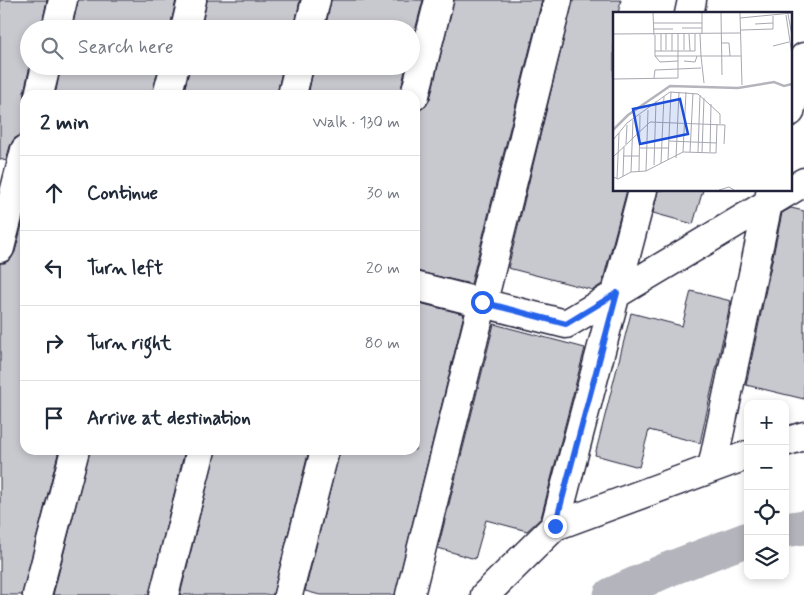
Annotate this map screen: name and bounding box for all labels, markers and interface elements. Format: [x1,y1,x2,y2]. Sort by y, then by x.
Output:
inset map [613,12,792,191]
search box [20,20,420,75]
icon: search [38,34,66,62]
text: Search here [78,35,174,60]
text: 2 min [40,109,89,137]
text: Walk · 130 m [313,112,400,133]
icon: ahead [40,179,68,207]
text: Continue [87,181,158,206]
text: 30 m [367,183,400,204]
icon: left [40,254,68,282]
text: Turn left [87,256,163,281]
text: 20 m [366,258,400,279]
route start [471,291,494,314]
icon: right [40,329,68,357]
text: Turn right [87,331,171,356]
text: 80 m [365,333,400,354]
map controls [744,400,789,580]
button: + [744,400,789,445]
icon: arrive [40,404,68,432]
text: Arrive at destination [87,406,251,431]
button: − [744,445,789,490]
button: locate [744,490,789,535]
route end [544,515,567,538]
button: layers [744,535,789,580]

